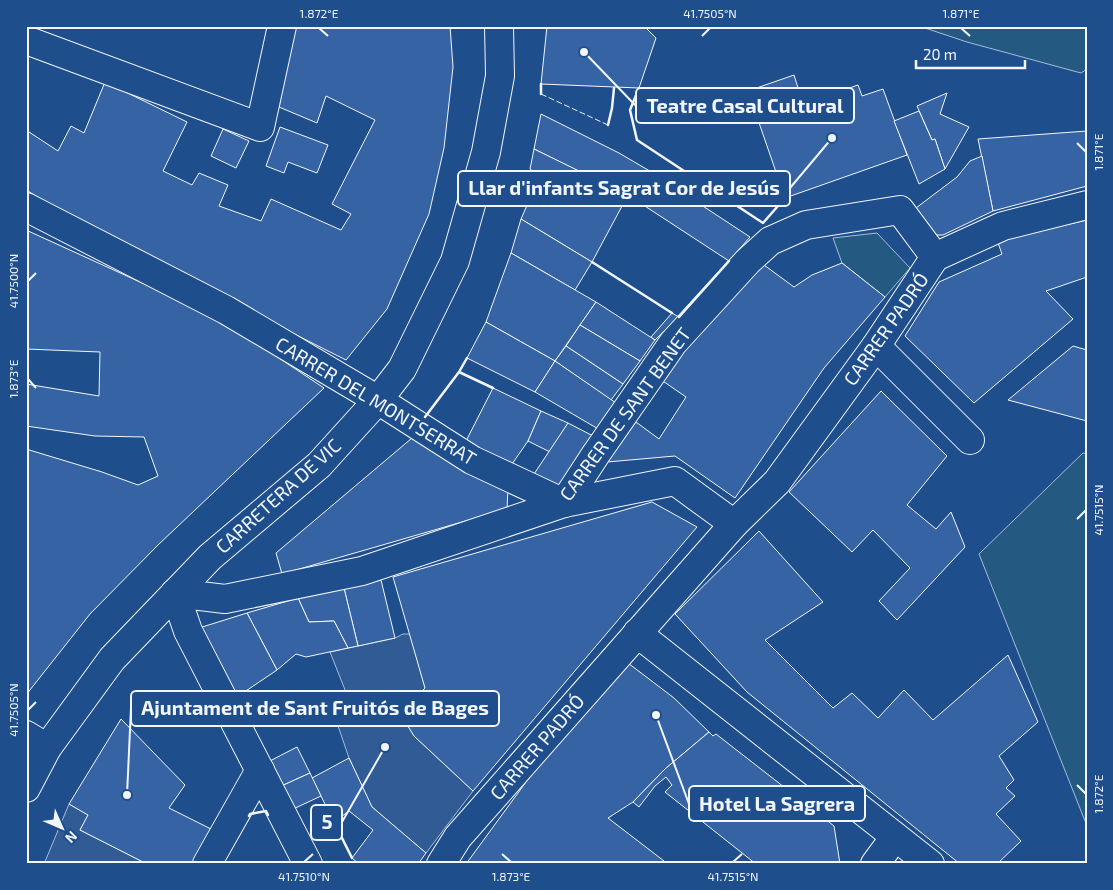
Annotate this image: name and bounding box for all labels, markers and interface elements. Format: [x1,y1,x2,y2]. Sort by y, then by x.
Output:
text: 1.872°E [300,6,339,20]
text: 41.7505°N [683,6,737,20]
text: 1.871°E [943,6,980,20]
scale bar [916,38,1024,70]
text: 20 m [923,45,957,63]
callout: Teatre Casal Cultural [636,88,854,123]
text: Teatre Casal Cultural [647,93,844,117]
text: 1.871°E [1091,133,1105,170]
callout: Llar d'infants Sagrat Cor de Jesús [458,171,790,206]
text: Llar d'infants Sagrat Cor de Jesús [468,175,780,199]
text: 41.7500°N [6,254,20,308]
street label: CARRER PADRÓ [838,268,933,389]
street label: CARRER DE SANT BENET [554,323,695,505]
street label: CARRER DEL MONTSERRAT [272,332,481,470]
text: 1.873°E [6,359,20,398]
street label: CARRETERA DE VIC [210,433,345,558]
text: 41.7515°N [1091,484,1105,536]
text: 41.7505°N [6,683,20,737]
street label: CARRER PADRÓ [485,689,589,804]
callout: Ajuntament de Sant Fruitós de Bages [131,691,499,726]
text: Ajuntament de Sant Fruitós de Bages [141,695,489,719]
text: 1.872°E [1091,774,1105,813]
callout: Hotel La Sagrera [689,786,865,821]
text: Hotel La Sagrera [699,791,855,815]
north arrow [38,802,88,852]
callout: 5 [311,805,342,840]
text: 5 [321,809,333,833]
text: N [62,828,81,847]
text: 41.7510°N [278,869,330,883]
text: 1.873°E [492,869,531,883]
text: 41.7515°N [707,869,759,883]

